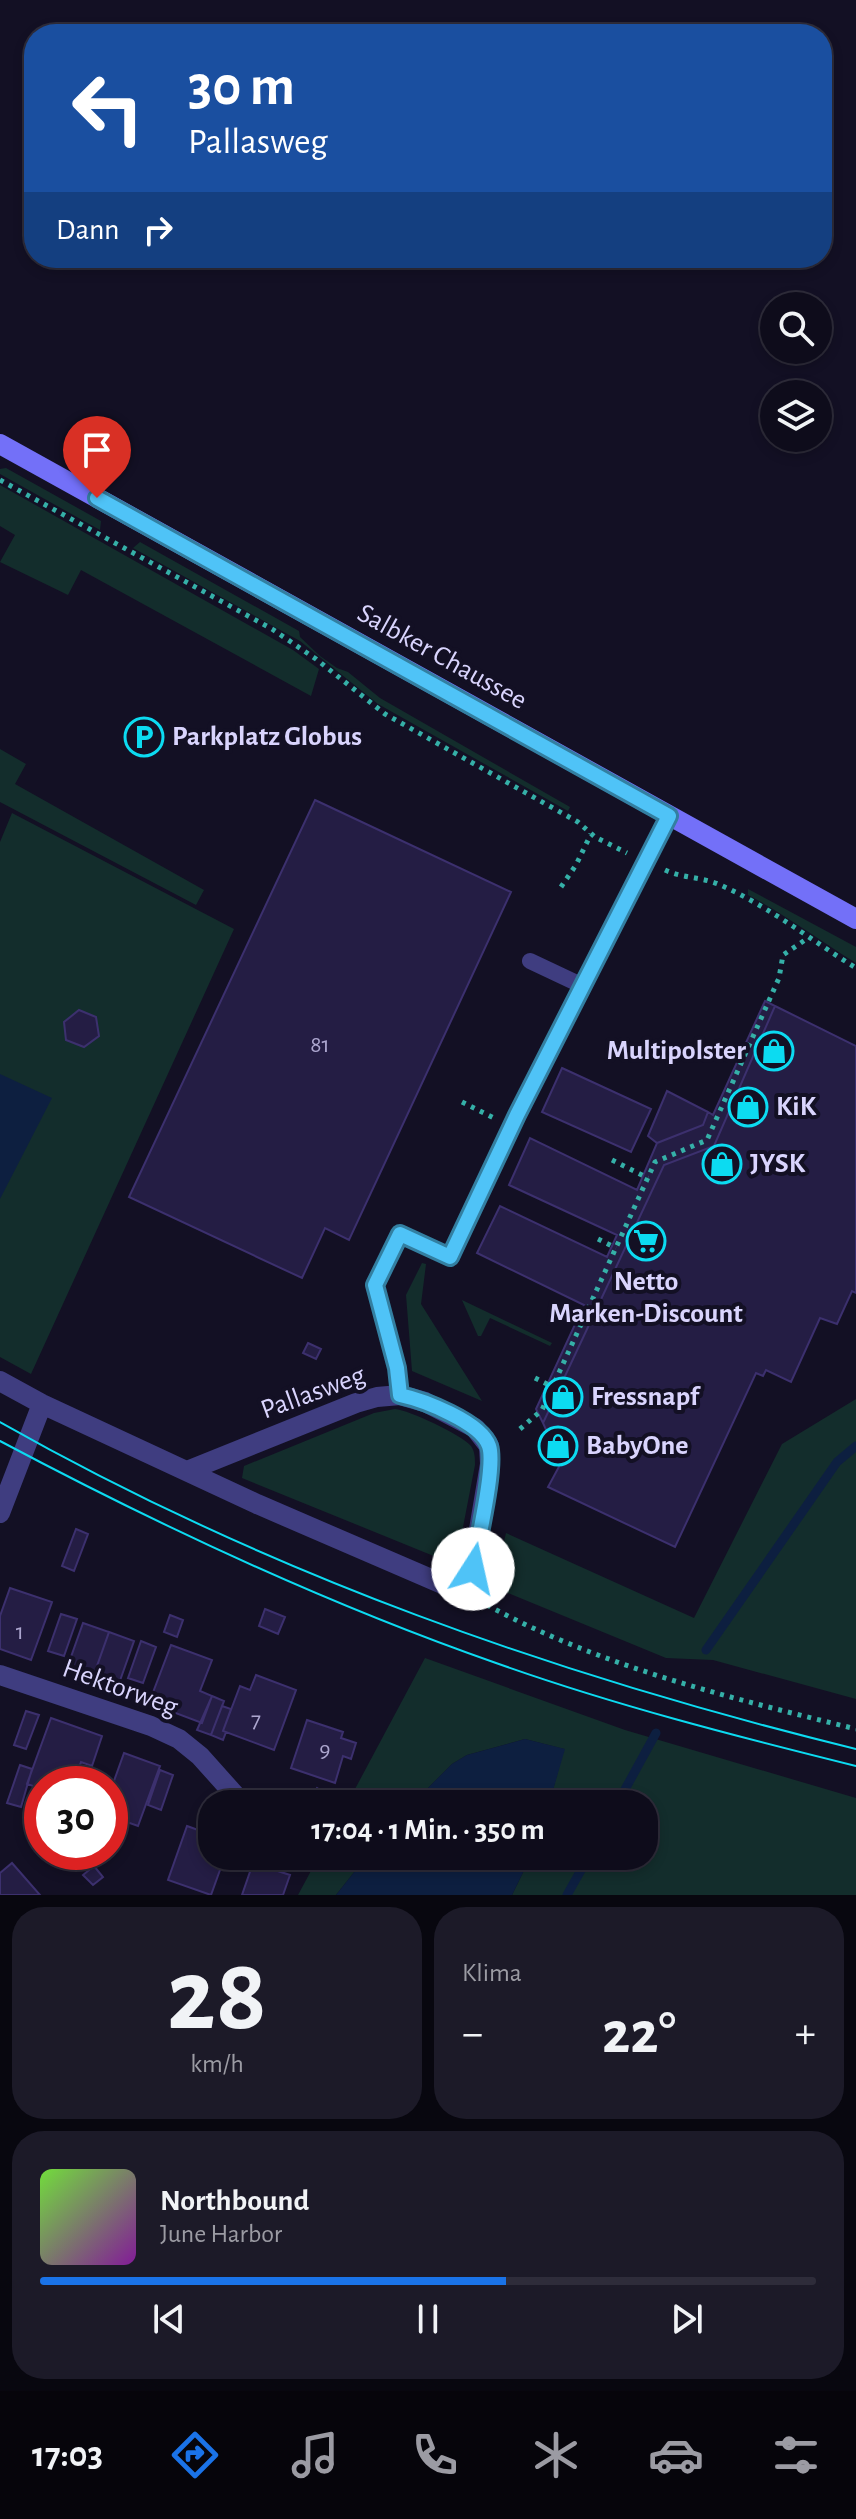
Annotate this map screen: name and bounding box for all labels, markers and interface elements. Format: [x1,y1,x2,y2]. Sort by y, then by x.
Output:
icon: left [56,56,160,160]
text: 30 m [188,59,295,115]
text: Pallasweg [188,124,328,160]
icon: right [136,208,180,252]
text: Dann [56,215,120,245]
map controls [760,292,832,452]
button: search [760,292,832,364]
button: layers [760,380,832,452]
pin [63,416,131,498]
icon: arrive [75,428,119,472]
street label: Salbker Chaussee [353,599,531,715]
parking icon: Parkplatz Globus [123,716,165,758]
place label: Parkplatz Globus [172,723,362,751]
shop icon: Multipolster [753,1030,795,1072]
house number: 81 [310,1033,330,1057]
place label: Multipolster [607,1037,746,1065]
shop icon: KiK [727,1086,769,1128]
place label: KiK [776,1093,817,1121]
shop icon: JYSK [701,1143,743,1185]
place label: JYSK [750,1150,806,1178]
supermarket icon: Netto Marken-Discount [625,1220,667,1262]
place label: Netto Marken-Discount [549,1268,743,1328]
street label: Pallasweg [257,1361,369,1425]
shop icon: Fressnapf [542,1376,584,1418]
place label: Fressnapf [591,1383,701,1411]
shop icon: BabyOne [537,1425,579,1467]
place label: BabyOne [586,1432,688,1460]
position arrow [431,1527,515,1611]
house number: 1 [16,1620,24,1644]
street label: Hektorweg [59,1654,182,1722]
house number: 7 [251,1708,261,1732]
house number: 9 [319,1738,331,1762]
speed limit sign: 30 [24,1766,128,1870]
text: 17:04 · 1 Min. · 350 m [311,1815,545,1845]
text: 28 [167,1945,267,2049]
text: Klima [462,1960,522,1986]
text: 22° [602,2004,676,2064]
text: − [462,2012,483,2056]
text: + [795,2012,816,2056]
text: km/h [190,2051,244,2077]
text: Northbound [160,2186,309,2216]
text: June Harbor [160,2221,282,2247]
icon: previous [147,2297,191,2341]
icon: pause [406,2297,450,2341]
icon: next [665,2297,709,2341]
icon: directions [167,2427,223,2483]
icon: music [287,2427,343,2483]
icon: phone [407,2427,463,2483]
icon: climate [528,2427,584,2483]
icon: car [648,2427,704,2483]
icon: filters [768,2427,824,2483]
text: 17:03 [32,2437,103,2473]

